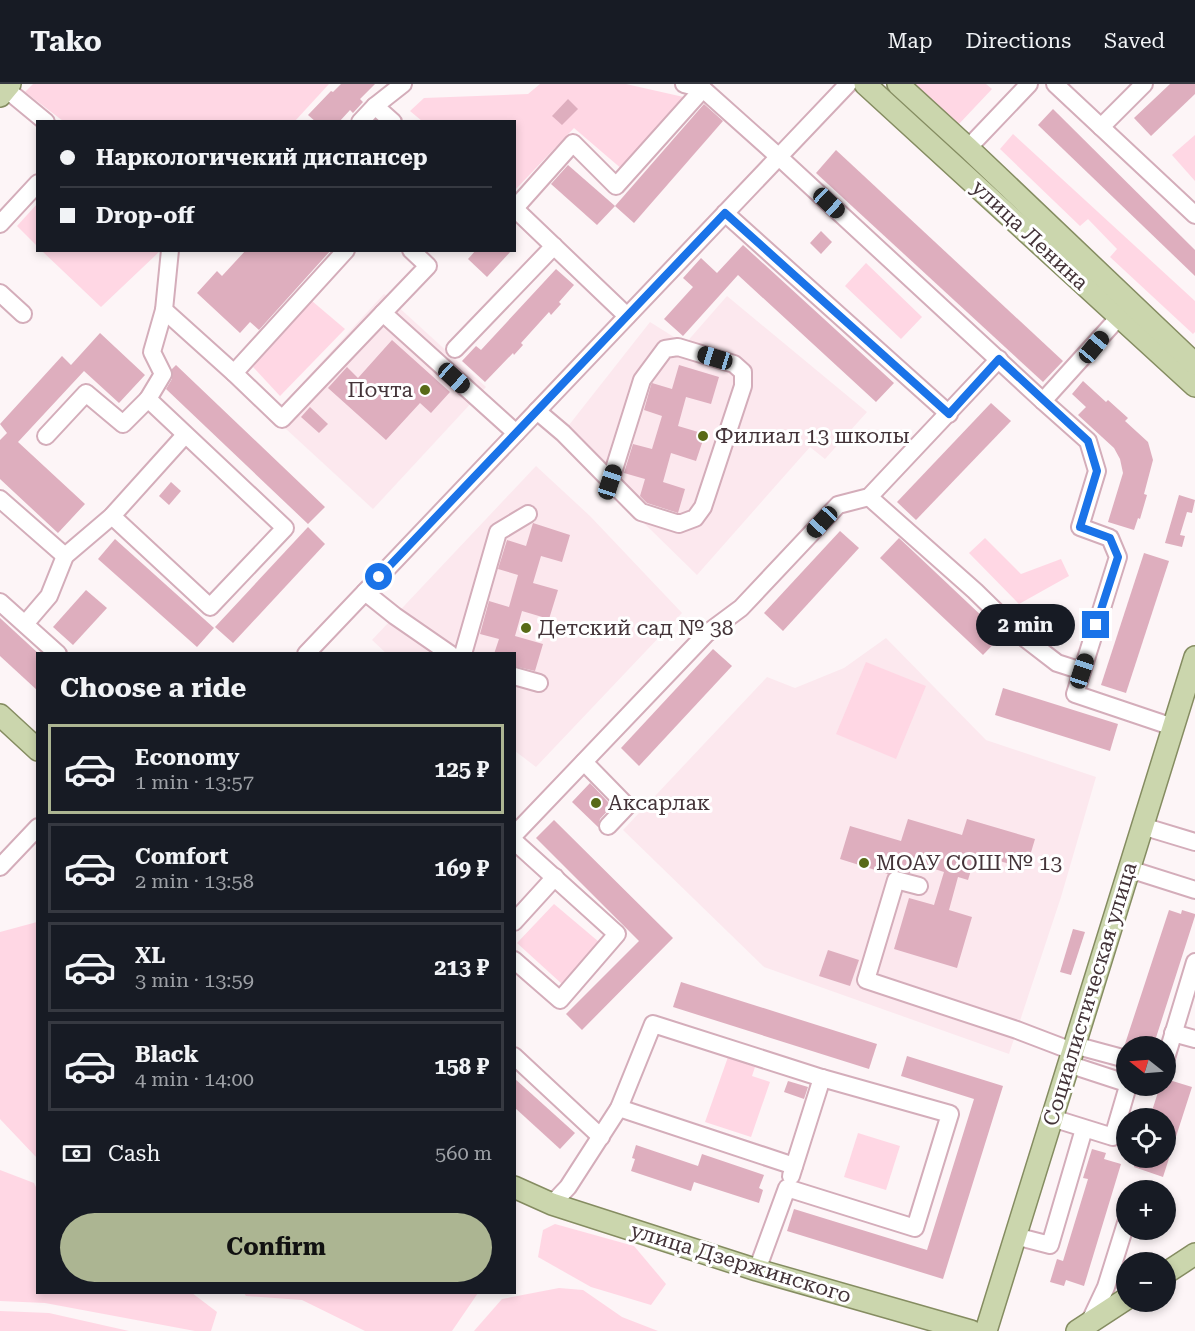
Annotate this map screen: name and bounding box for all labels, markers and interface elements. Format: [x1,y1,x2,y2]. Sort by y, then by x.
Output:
text: Tako [30,25,102,58]
text: Map [888,29,932,53]
text: Directions [965,29,1071,53]
text: Saved [1104,29,1165,53]
text: Наркологичекий диспансер [96,145,428,170]
street label: улица Ленина [967,175,1094,295]
car [810,184,848,222]
text: Drop-off [96,203,194,228]
car [1076,327,1112,367]
car [695,344,735,372]
car [435,359,473,397]
place label: Почта [348,378,414,402]
marker: Почта [418,383,432,397]
place label: Филиал 13 школы [715,424,910,448]
marker: Филиал 13 школы [696,429,710,443]
car [596,462,624,502]
car [803,503,841,541]
route start [365,563,392,590]
callout: 2 min [976,604,1075,646]
route end [1082,611,1109,638]
text: 2 min [998,613,1053,637]
place label: Детский сад № 38 [538,616,734,640]
marker: Детский сад № 38 [519,621,533,635]
car [1068,651,1096,691]
text: Choose a ride [60,672,246,704]
icon: car [63,742,117,796]
text: Economy [135,745,239,770]
text: 125 ₽ [434,757,489,782]
text: 1 min · 13:57 [135,770,254,794]
place label: Аксарлак [608,791,710,815]
marker: Аксарлак [589,796,603,810]
icon: car [63,841,117,895]
text: Comfort [135,844,228,869]
place label: МОАУ СОШ № 13 [876,851,1062,875]
text: 169 ₽ [434,856,489,881]
marker: МОАУ СОШ № 13 [857,856,871,870]
street label: Социалистическая улица [1038,859,1142,1129]
text: 2 min · 13:58 [135,869,254,893]
icon: car [63,940,117,994]
text: XL [135,943,165,968]
text: 213 ₽ [434,955,489,980]
text: 3 min · 13:59 [135,968,254,992]
north arrow [1116,1036,1176,1096]
map controls [1116,1036,1176,1312]
icon: car [63,1039,117,1093]
text: Black [135,1042,199,1067]
text: 158 ₽ [434,1054,489,1079]
text: 4 min · 14:00 [135,1067,254,1091]
button: locate [1116,1108,1176,1168]
icon: cash [60,1137,93,1170]
text: Cash [108,1141,160,1166]
text: 560 m [435,1141,492,1165]
button: + [1116,1180,1176,1240]
button: Confirm [60,1213,492,1282]
street label: улица Дзержинского [628,1218,854,1308]
button: − [1116,1252,1176,1312]

